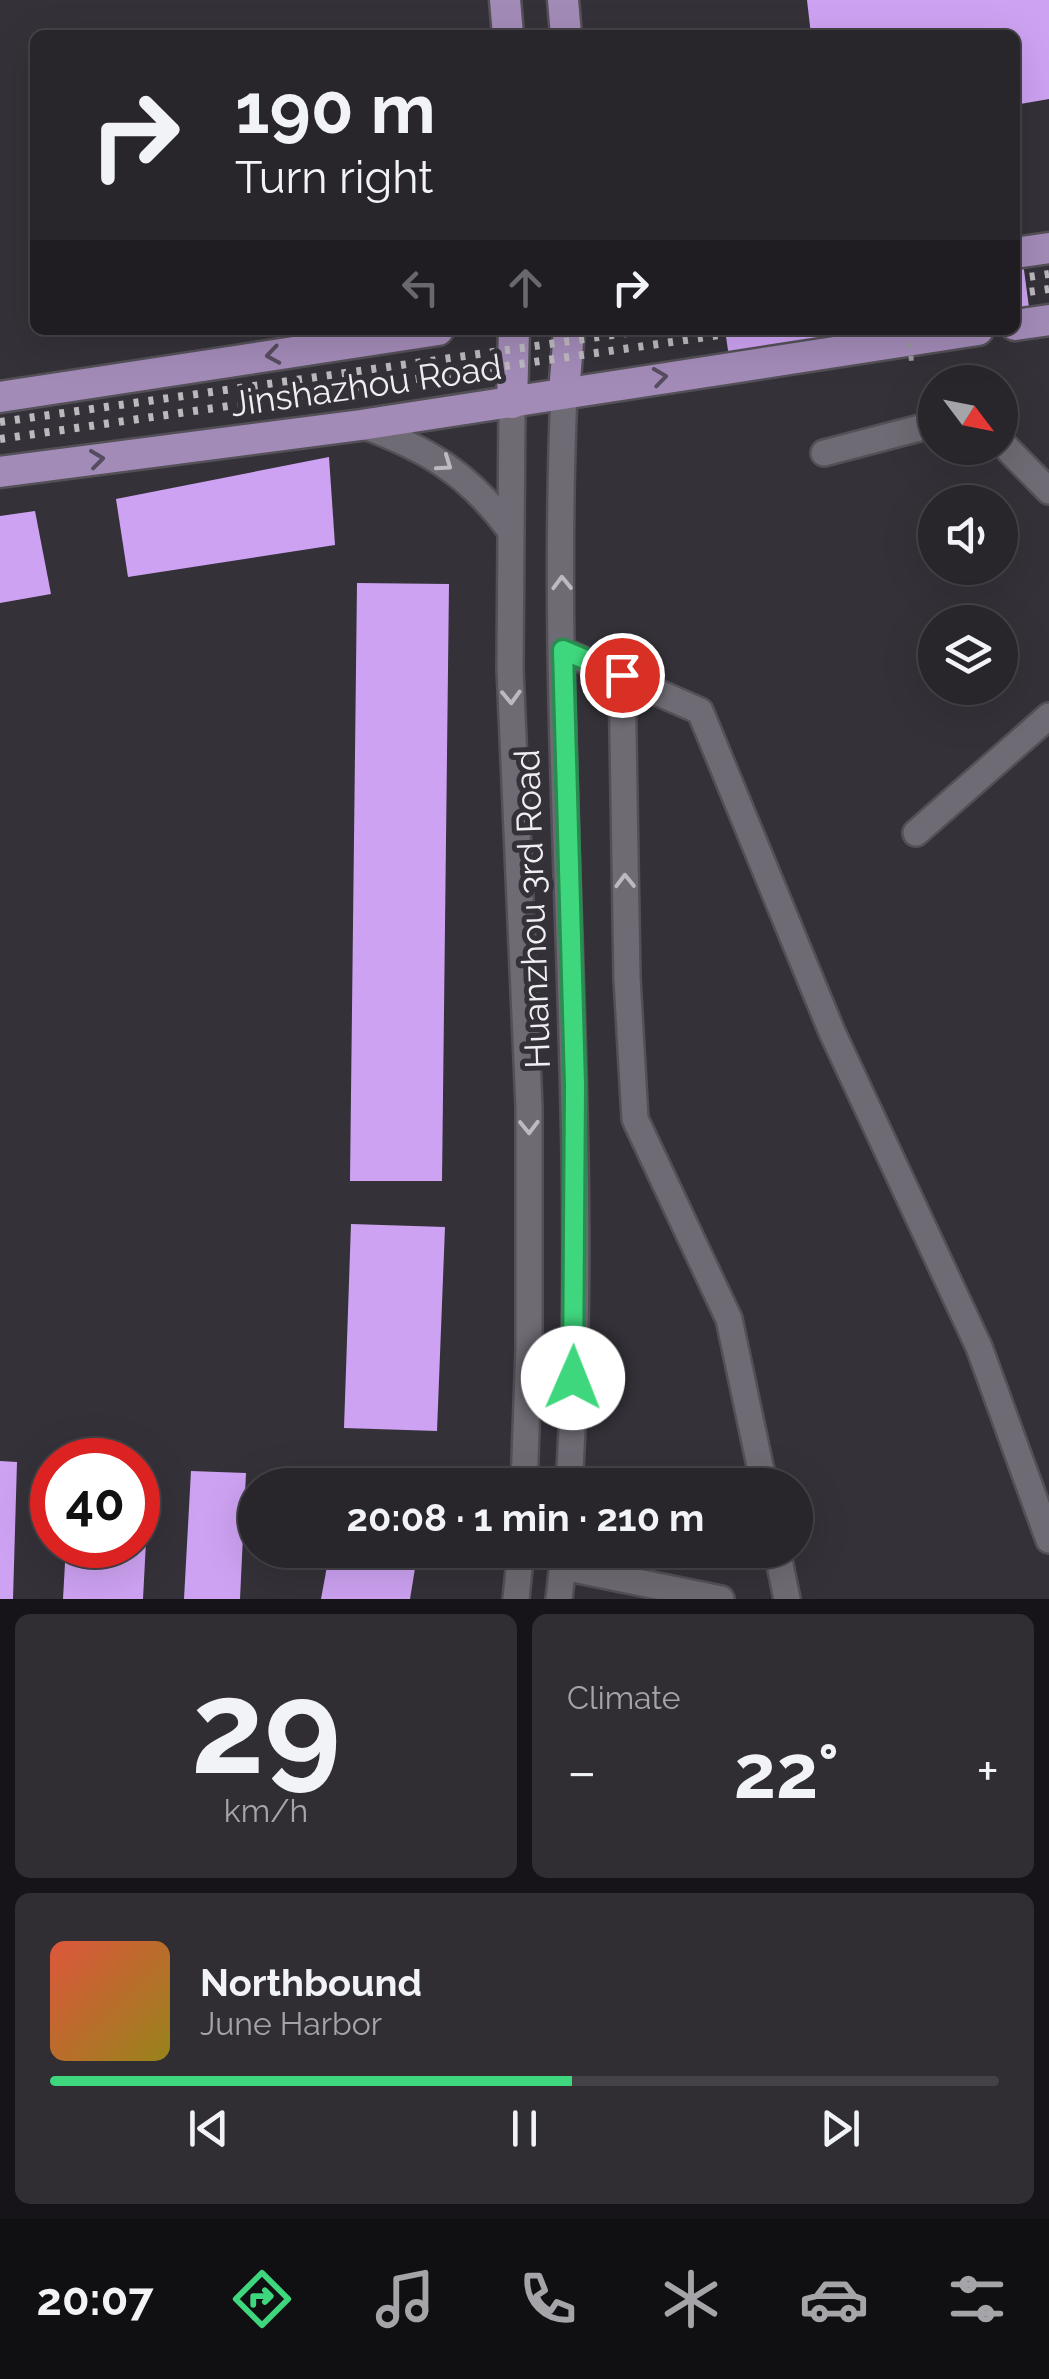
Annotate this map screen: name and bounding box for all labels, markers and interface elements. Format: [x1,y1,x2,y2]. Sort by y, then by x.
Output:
text: 190 m [235,67,436,149]
icon: right [70,70,200,200]
text: Turn right [235,151,433,204]
icon: left [393,260,448,315]
icon: ahead [498,260,553,315]
icon: right [603,260,658,315]
one-way arrow [265,344,281,365]
street label: Jinshazhou Road [228,346,504,424]
north arrow [918,365,1018,465]
map controls [918,365,1018,705]
one-way arrow [652,367,669,388]
one-way arrow [89,449,105,470]
one-way arrow [433,452,452,470]
button: sound [918,485,1018,585]
one-way arrow [551,574,572,590]
button: layers [918,605,1018,705]
pin [580,633,665,718]
icon: arrive [595,648,650,703]
one-way arrow [500,689,521,705]
street label: Huanzhou 3rd Road [506,749,558,1069]
one-way arrow [614,872,636,888]
one-way arrow [519,1119,540,1135]
position arrow [521,1326,625,1430]
speed limit sign: 40 [30,1438,160,1568]
text: 20:08 · 1 min · 210 m [347,1495,704,1540]
text: 29 [191,1651,341,1803]
text: Climate [567,1679,681,1716]
text: 22° [734,1727,839,1816]
text: − [567,1739,597,1804]
text: + [976,1739,999,1804]
text: km/h [224,1792,308,1829]
text: Northbound [200,1960,422,2005]
text: June Harbor [200,2005,382,2042]
icon: previous [181,2101,236,2156]
icon: pause [497,2101,552,2156]
icon: next [813,2101,868,2156]
icon: directions [227,2264,297,2334]
icon: music [370,2264,440,2334]
icon: phone [513,2264,583,2334]
icon: climate [656,2264,726,2334]
icon: car [799,2264,869,2334]
icon: filters [942,2264,1012,2334]
text: 20:07 [37,2273,154,2326]

